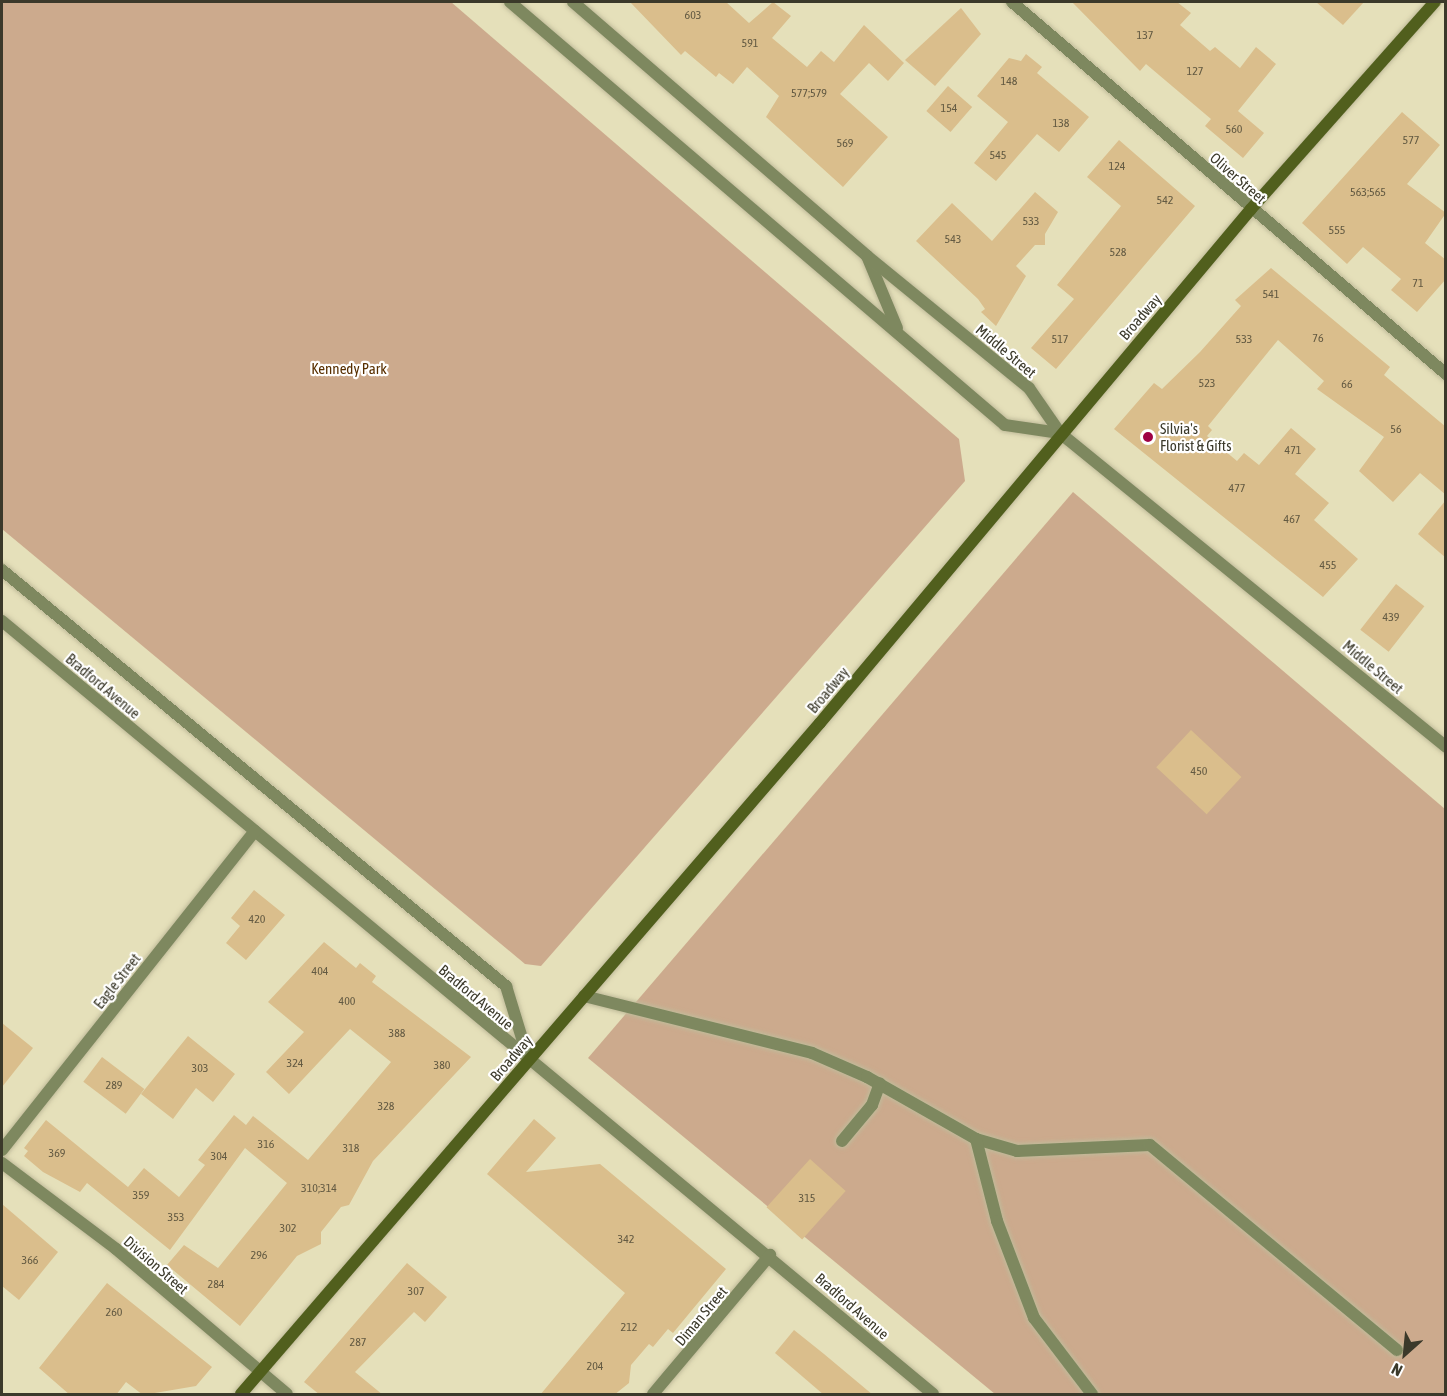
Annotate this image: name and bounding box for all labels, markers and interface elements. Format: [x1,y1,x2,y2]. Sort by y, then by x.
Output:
house number: 603 [685,9,701,23]
house number: 137 [1137,29,1153,43]
house number: 591 [742,37,758,51]
house number: 127 [1187,65,1203,79]
house number: 148 [1001,75,1017,89]
house number: 577;579 [791,87,827,101]
house number: 154 [941,102,957,116]
house number: 138 [1053,117,1069,131]
house number: 560 [1226,123,1242,137]
house number: 577 [1403,134,1419,148]
house number: 569 [837,137,853,151]
house number: 545 [990,149,1006,163]
street label: Oliver Street [1206,149,1270,207]
house number: 124 [1109,160,1125,174]
house number: 563;565 [1350,186,1386,200]
house number: 542 [1157,194,1173,208]
house number: 533 [1023,215,1039,229]
house number: 555 [1329,224,1345,238]
house number: 543 [945,233,961,247]
house number: 528 [1110,246,1126,260]
house number: 71 [1412,277,1424,291]
house number: 541 [1263,288,1279,302]
street label: Broadway [1115,290,1165,344]
street label: Middle Street [972,321,1040,381]
house number: 76 [1312,332,1324,346]
house number: 517 [1052,333,1068,347]
house number: 533 [1236,333,1252,347]
park label: Kennedy Park [311,360,387,378]
house number: 523 [1199,377,1215,391]
house number: 66 [1341,378,1353,392]
place label: Silvia's Florist & Gifts [1160,419,1231,454]
house number: 56 [1390,423,1402,437]
marker: Silvia's Florist & Gifts [1141,430,1155,444]
house number: 471 [1285,444,1301,458]
house number: 477 [1229,482,1245,496]
house number: 467 [1284,513,1300,527]
house number: 455 [1320,559,1336,573]
house number: 439 [1383,611,1399,625]
street label: Middle Street [1339,637,1407,697]
street label: Bradford Avenue [62,650,144,722]
street label: Broadway [804,663,852,717]
house number: 450 [1191,765,1207,779]
house number: 420 [249,913,265,927]
street label: Eagle Street [90,950,144,1012]
street label: Bradford Avenue [435,961,517,1033]
house number: 404 [312,965,328,979]
house number: 400 [339,995,355,1009]
house number: 388 [389,1027,405,1041]
street label: Broadway [486,1031,536,1085]
house number: 324 [287,1057,303,1071]
house number: 380 [434,1059,450,1073]
house number: 303 [192,1062,208,1076]
house number: 289 [106,1079,122,1093]
house number: 328 [378,1100,394,1114]
house number: 316 [258,1138,274,1152]
house number: 318 [343,1142,359,1156]
house number: 369 [49,1147,65,1161]
house number: 304 [211,1150,227,1164]
house number: 310;314 [301,1182,337,1196]
house number: 359 [133,1189,149,1203]
house number: 315 [799,1192,815,1206]
house number: 353 [168,1211,184,1225]
house number: 302 [280,1222,296,1236]
street label: Division Street [120,1232,192,1298]
house number: 342 [618,1233,634,1247]
house number: 296 [251,1249,267,1263]
house number: 366 [22,1254,38,1268]
street label: Bradford Avenue [812,1269,892,1343]
house number: 284 [208,1278,224,1292]
street label: Diman Street [671,1283,731,1349]
house number: 307 [408,1285,424,1299]
house number: 260 [106,1306,122,1320]
house number: 212 [621,1321,637,1335]
north arrow [1375,1324,1435,1384]
house number: 287 [350,1336,366,1350]
house number: 204 [587,1360,603,1374]
text: N [1389,1360,1405,1380]

